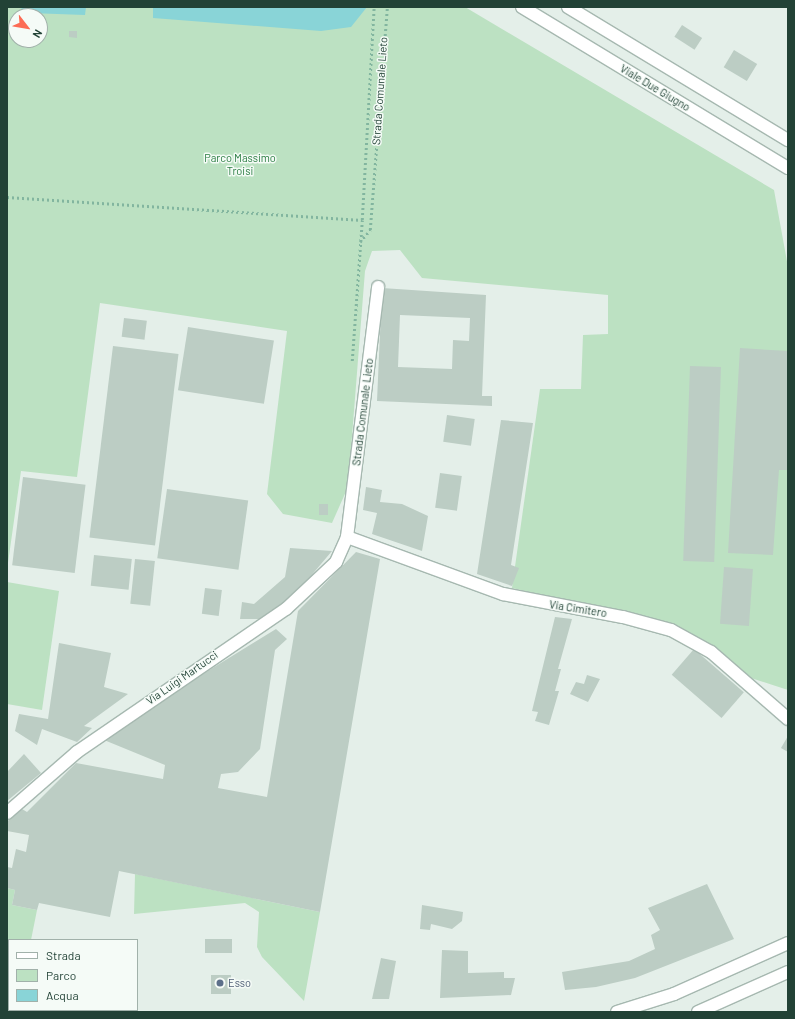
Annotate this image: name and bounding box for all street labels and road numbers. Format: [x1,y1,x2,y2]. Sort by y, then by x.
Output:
street label: Strada Comunale Lieto [370,37,390,145]
street label: Viale Due Giugno [618,62,692,114]
street label: Strada Comunale Lieto [350,357,376,467]
street label: Via Cimitero [548,598,608,620]
street label: Via Luigi Martucci [144,648,220,708]

